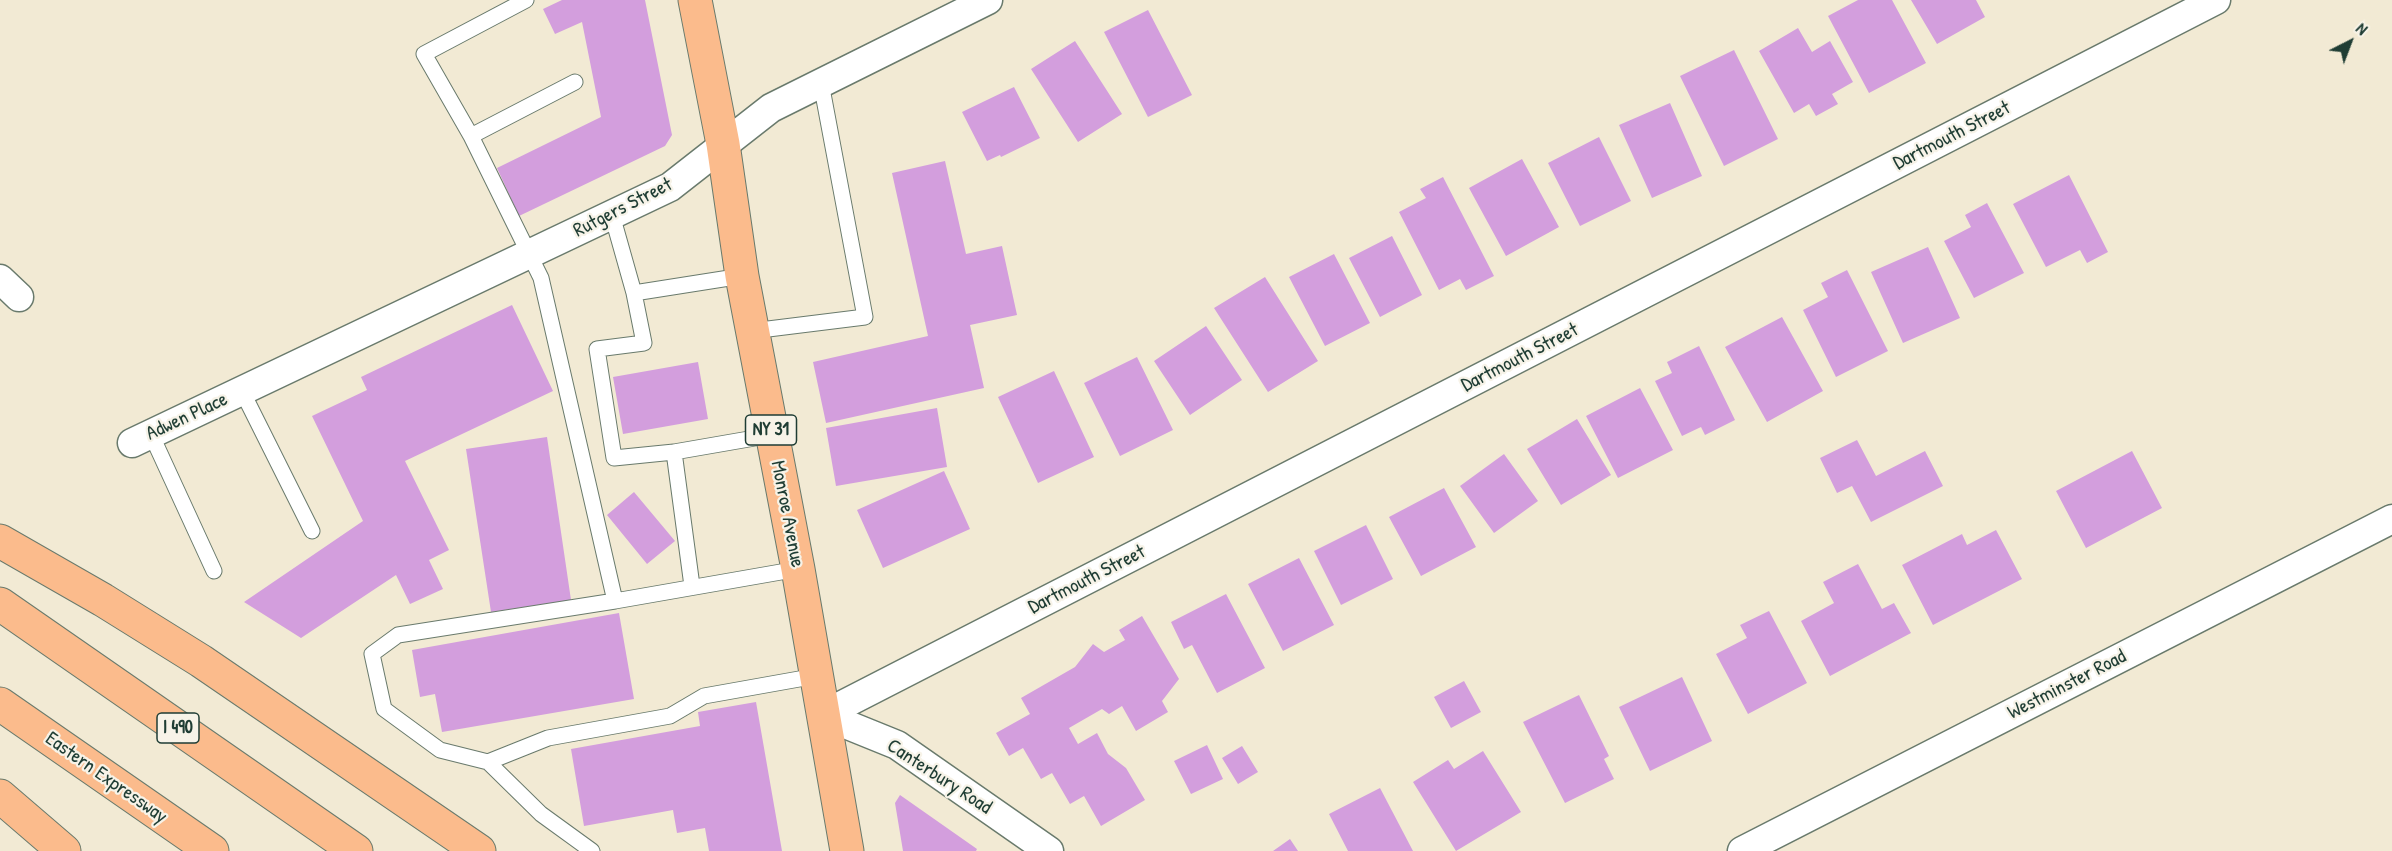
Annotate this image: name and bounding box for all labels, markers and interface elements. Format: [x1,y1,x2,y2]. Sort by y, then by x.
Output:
north arrow [2320,12,2380,72]
text: N [2352,18,2373,40]
street label: Dartmouth Street [1890,96,2014,176]
street label: Rutgers Street [570,173,676,243]
street label: Dartmouth Street [1458,318,1582,398]
street label: Adwen Place [143,388,231,446]
road number: NY 31 [746,415,796,445]
street label: Monroe Avenue [765,459,809,569]
street label: Dartmouth Street [1025,540,1149,620]
street label: Westminster Road [2004,645,2130,725]
road number: I 490 [157,713,199,743]
street label: Eastern Expressway [40,727,172,829]
street label: Canterbury Road [882,734,996,820]

